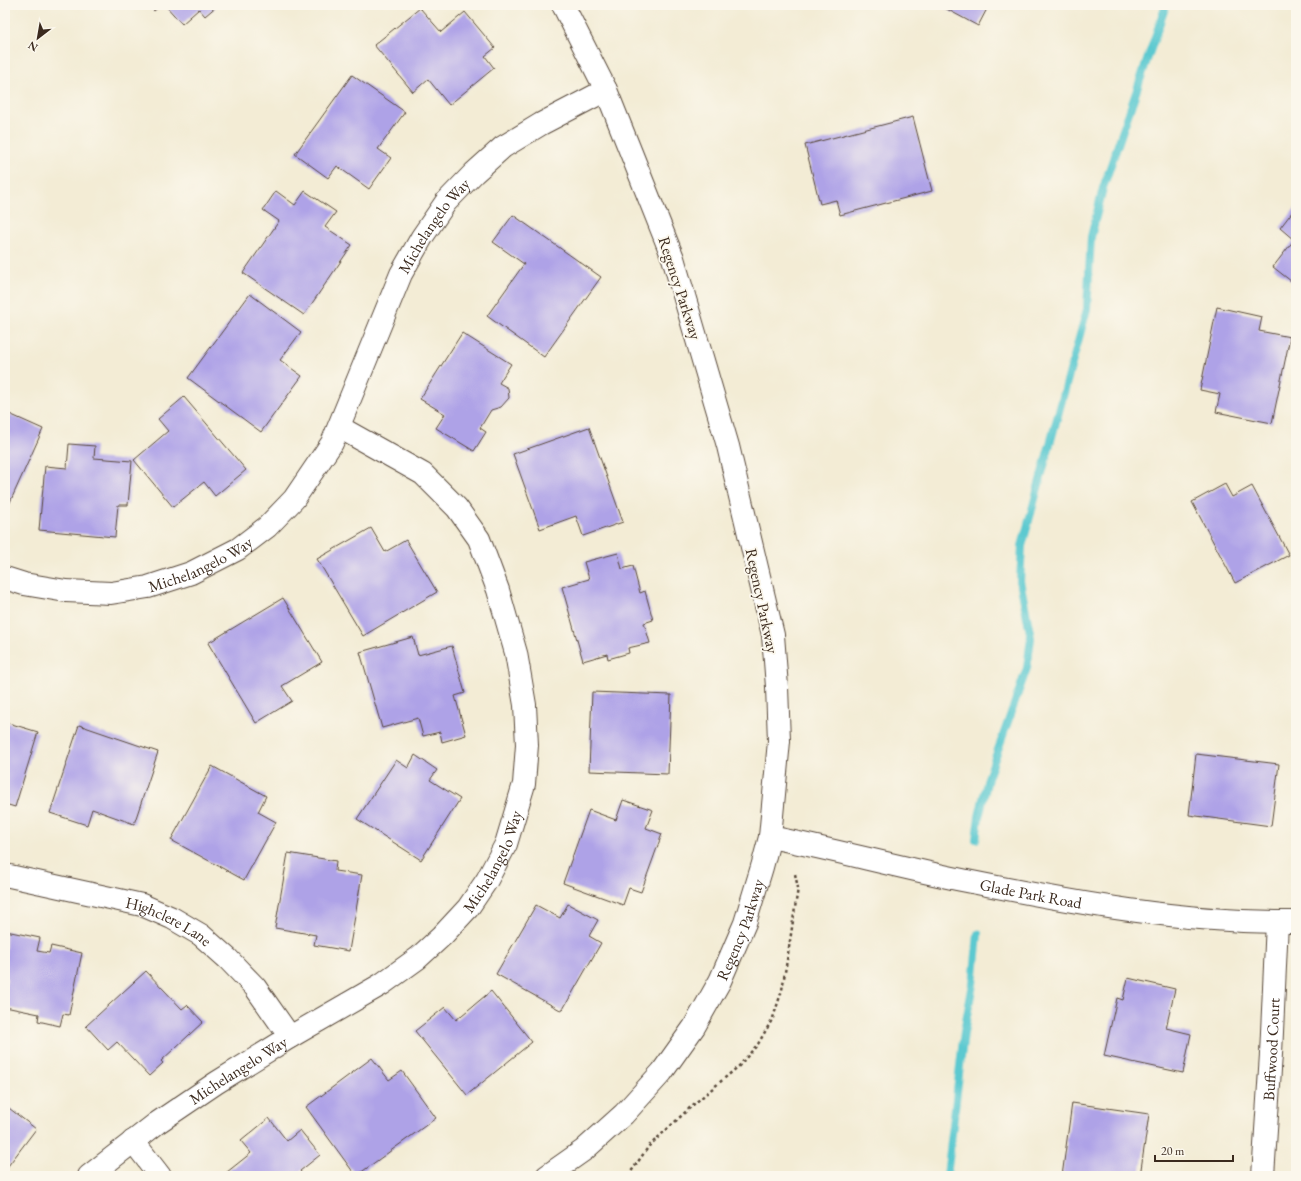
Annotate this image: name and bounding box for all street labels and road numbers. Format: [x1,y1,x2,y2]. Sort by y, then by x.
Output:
street label: Michelangelo Way [393,173,475,277]
street label: Regency Parkway [653,234,707,343]
street label: Michelangelo Way [145,531,257,597]
street label: Regency Parkway [741,547,784,656]
street label: Michelangelo Way [457,807,526,917]
street label: Glade Park Road [978,873,1084,913]
street label: Regency Parkway [711,875,769,984]
street label: Highclere Lane [124,891,217,950]
street label: Buffwood Court [1257,997,1284,1101]
street label: Michelangelo Way [185,1030,292,1109]

